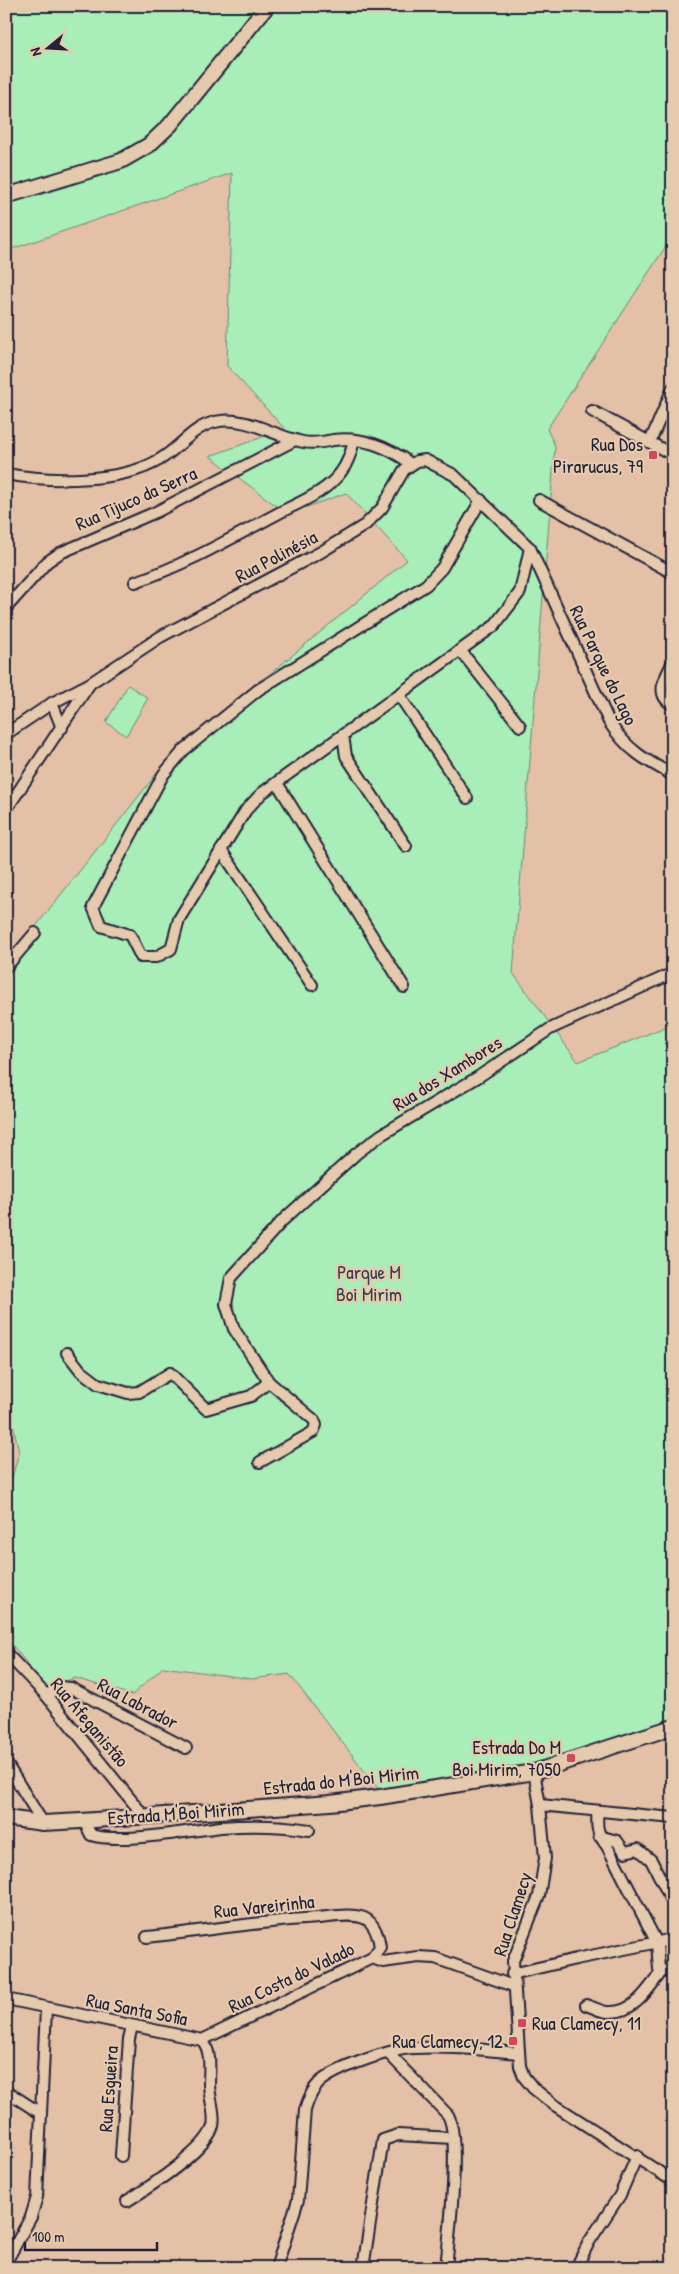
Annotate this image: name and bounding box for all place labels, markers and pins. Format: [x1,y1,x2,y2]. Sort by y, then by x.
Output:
place label: Rua Dos Pirarucus, 79 [553,431,643,479]
marker: Rua Dos Pirarucus, 79 [647,449,659,461]
place label: Estrada Do M Boi Mirim, 7050 [452,1734,561,1782]
marker: Estrada Do M Boi Mirim, 7050 [565,1752,577,1764]
place label: Rua Clamecy, 11 [532,2010,641,2036]
marker: Rua Clamecy, 11 [516,2017,528,2029]
place label: Rua Clamecy, 12 [392,2028,503,2054]
marker: Rua Clamecy, 12 [507,2035,519,2047]

